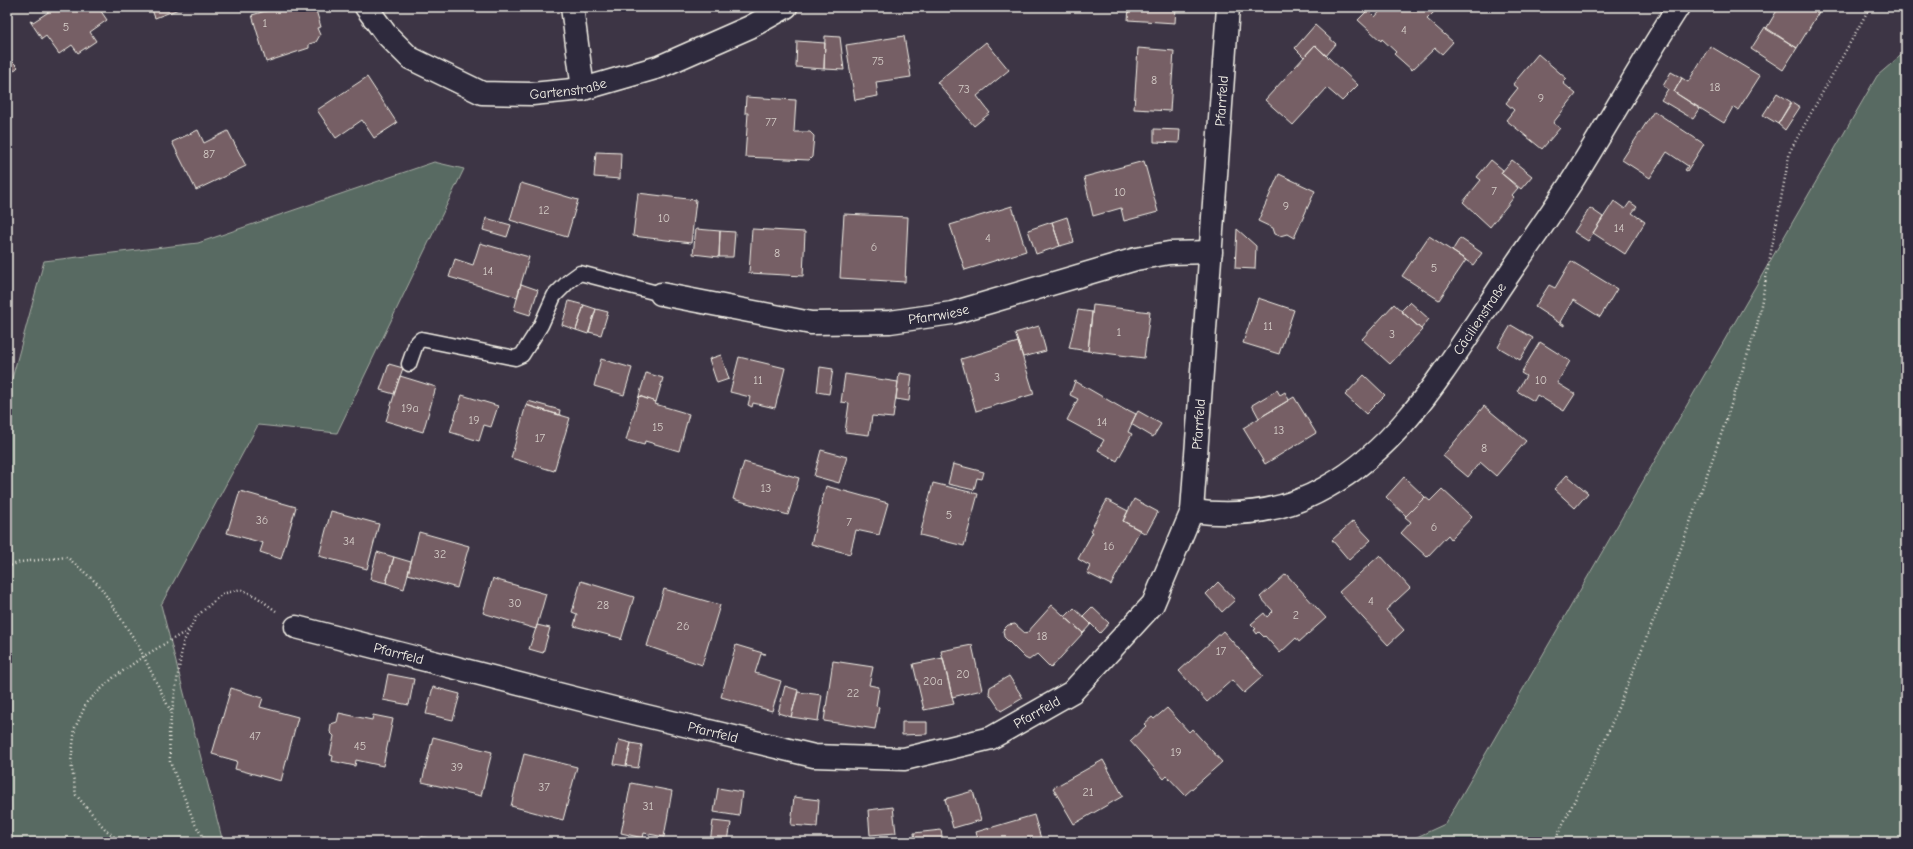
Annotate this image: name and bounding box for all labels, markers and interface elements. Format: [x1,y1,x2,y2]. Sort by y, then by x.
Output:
house number: 1 [263,16,268,30]
house number: 5 [63,20,69,34]
house number: 4 [1401,23,1407,37]
house number: 75 [872,54,884,68]
house number: 8 [1151,73,1157,87]
street label: Gartenstraße [529,74,609,103]
street label: Pfarrfeld [1211,75,1232,127]
house number: 18 [1710,80,1720,94]
house number: 73 [958,82,970,96]
house number: 9 [1538,91,1544,105]
house number: 77 [765,115,777,129]
house number: 87 [203,147,215,161]
house number: 7 [1491,184,1497,198]
house number: 10 [1114,185,1126,199]
house number: 9 [1283,199,1289,213]
house number: 12 [538,203,550,217]
house number: 10 [658,211,670,225]
house number: 14 [1614,221,1624,235]
house number: 4 [985,231,991,245]
house number: 6 [871,240,877,254]
house number: 8 [774,246,780,260]
house number: 5 [1431,261,1437,275]
house number: 14 [483,264,493,278]
street label: Cäcilienstraße [1449,279,1509,358]
street label: Pfarrwiese [907,300,971,328]
house number: 11 [1263,319,1273,333]
house number: 1 [1117,325,1122,339]
house number: 3 [1389,327,1395,341]
house number: 3 [994,370,1000,384]
house number: 11 [753,373,763,387]
house number: 10 [1535,373,1547,387]
street label: Pfarrfeld [1188,398,1208,450]
house number: 19a [401,401,419,415]
house number: 19 [468,413,480,427]
house number: 14 [1097,415,1107,429]
house number: 15 [652,420,664,434]
house number: 13 [1274,423,1284,437]
house number: 17 [535,431,546,445]
house number: 8 [1481,441,1487,455]
house number: 13 [761,481,771,495]
house number: 5 [946,508,952,522]
house number: 36 [256,513,268,527]
house number: 7 [846,515,852,529]
house number: 6 [1431,520,1437,534]
house number: 34 [343,534,355,548]
house number: 16 [1103,539,1115,553]
house number: 32 [434,547,446,561]
house number: 4 [1368,594,1374,608]
house number: 30 [508,596,522,610]
house number: 28 [597,598,609,612]
house number: 2 [1293,608,1299,622]
house number: 26 [677,619,689,633]
house number: 18 [1037,629,1047,643]
street label: Pfarrfeld [372,639,426,668]
house number: 17 [1216,644,1227,658]
house number: 20 [956,667,970,681]
house number: 20a [923,674,943,688]
house number: 22 [847,686,859,700]
street label: Pfarrfeld [1010,692,1063,732]
street label: Pfarrfeld [686,718,740,746]
house number: 47 [249,729,261,743]
house number: 45 [354,739,366,753]
house number: 19 [1170,745,1182,759]
house number: 39 [451,760,463,774]
house number: 37 [538,780,550,794]
house number: 21 [1082,785,1094,799]
house number: 31 [643,799,654,813]

